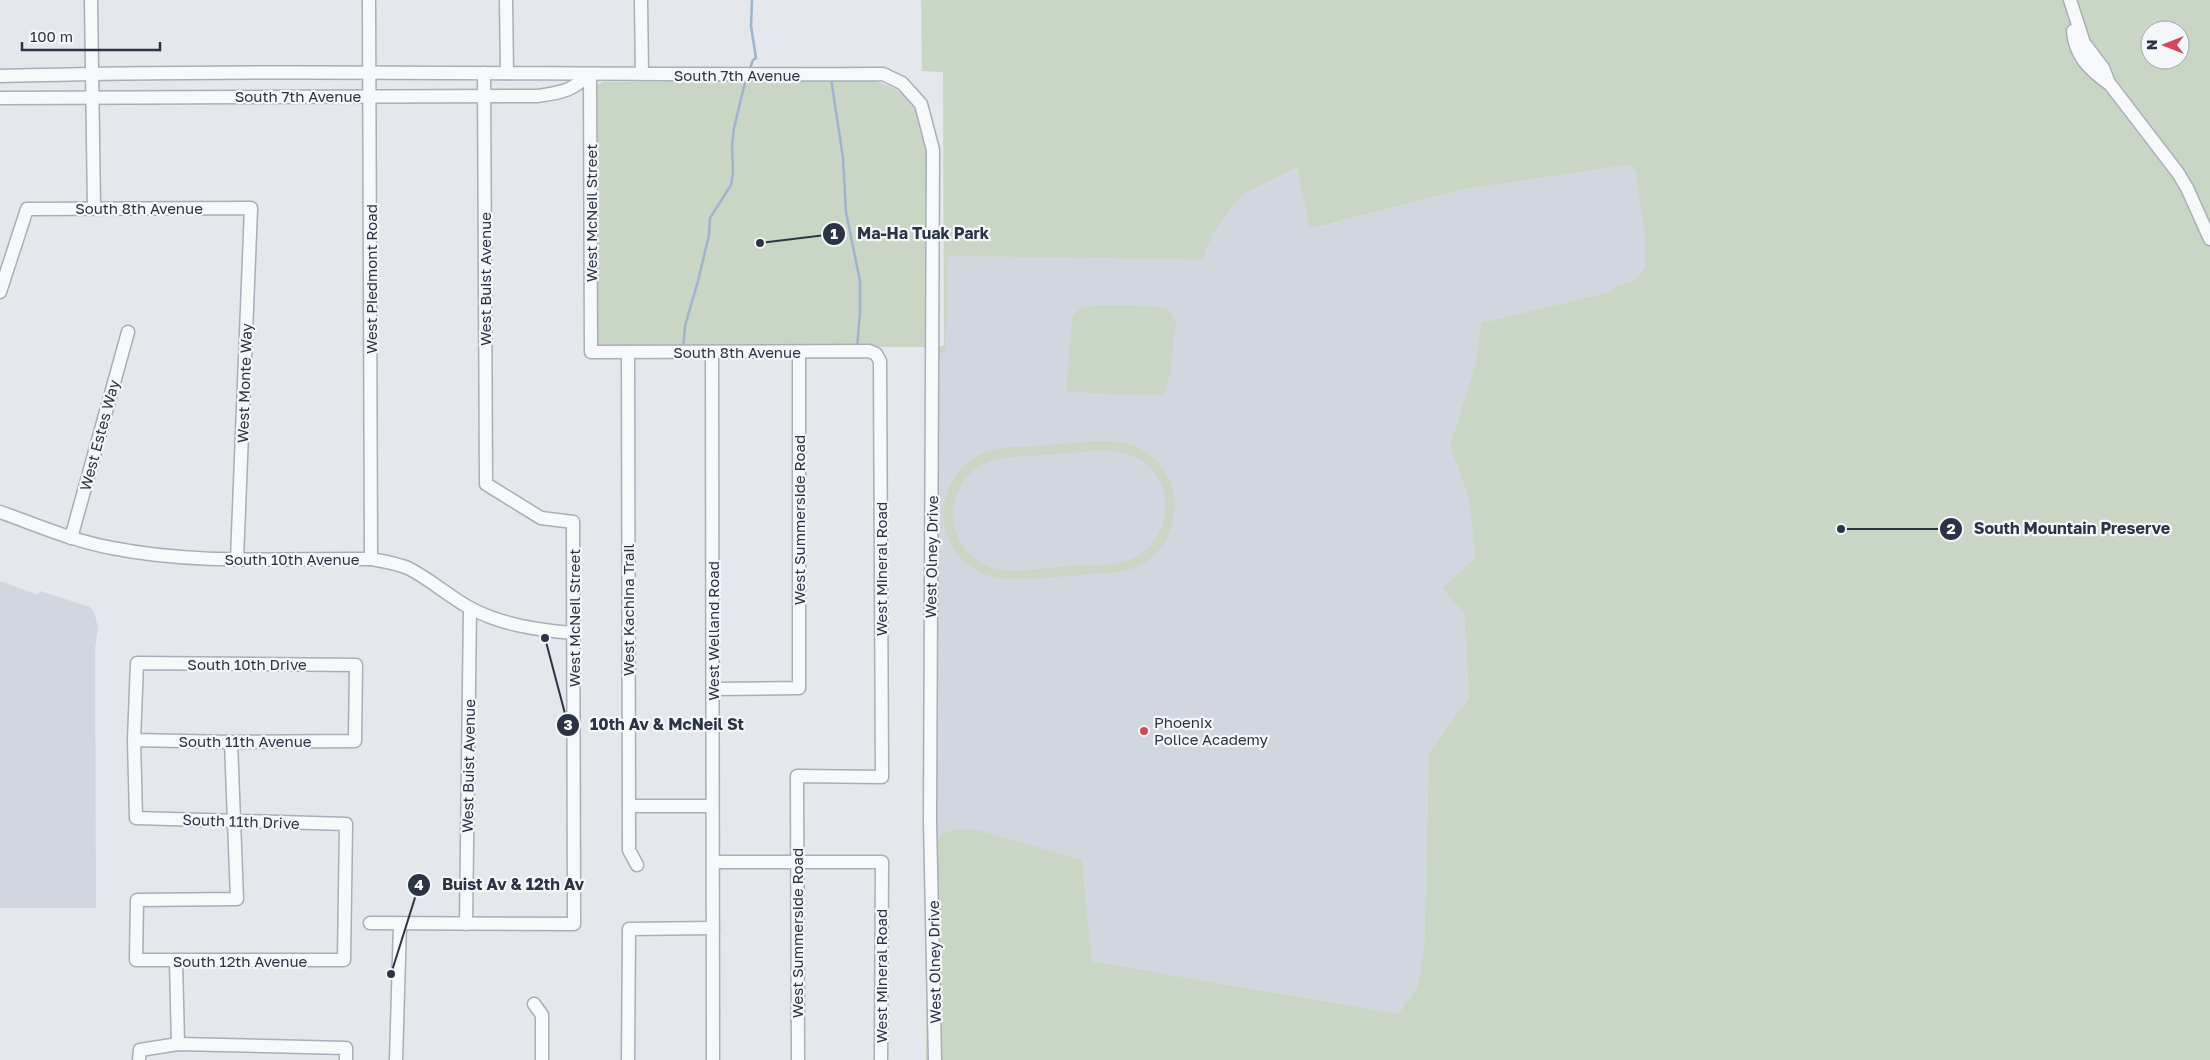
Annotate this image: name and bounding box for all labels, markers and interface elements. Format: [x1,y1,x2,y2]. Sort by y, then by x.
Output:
scale bar [22,20,160,52]
north arrow [2140,20,2190,70]
text: 100 m [30,27,73,45]
text: N [2143,40,2160,50]
street label: South 7th Avenue [674,66,801,84]
street label: South 7th Avenue [235,87,362,105]
street label: West McNeil Street [582,144,600,282]
street label: South 8th Avenue [75,199,203,217]
street label: West Piedmont Road [362,204,380,354]
street label: West Buist Avenue [476,212,494,346]
callout: Ma-Ha Tuak Park [822,218,999,249]
text: Ma-Ha Tuak Park [857,223,990,243]
text: 1 [830,224,838,242]
street label: West Monte Way [233,322,255,443]
street label: South 8th Avenue [673,343,801,361]
street label: West Estes Way [76,377,123,492]
street label: West Summerside Road [790,435,808,605]
street label: West Olney Drive [921,495,941,619]
street label: West Mineral Road [872,502,890,636]
callout: South Mountain Preserve [1939,513,2180,544]
text: South Mountain Preserve [1974,518,2170,538]
text: 2 [1946,519,1956,537]
street label: West Kachina Trail [619,543,637,676]
street label: West McNeil Street [565,549,583,687]
street label: South 10th Avenue [224,550,360,568]
street label: West Welland Road [704,561,722,701]
street label: South 10th Drive [187,655,307,673]
street label: West Buist Avenue [458,699,478,833]
callout: 10th Av & McNeil St [555,709,754,740]
place label: Phoenix Police Academy [1154,713,1269,748]
text: 10th Av & McNeil St [590,714,744,734]
text: 3 [563,715,573,733]
marker: Phoenix Police Academy [1138,725,1150,737]
street label: South 11th Avenue [178,732,312,750]
street label: South 11th Drive [182,810,300,832]
street label: West Summerside Road [788,848,806,1018]
callout: Buist Av & 12th Av [407,869,594,900]
text: Buist Av & 12th Av [442,874,584,894]
text: 4 [414,875,424,893]
street label: West Olney Drive [924,900,944,1024]
street label: West Mineral Road [872,909,890,1043]
street label: South 12th Avenue [173,952,308,970]

